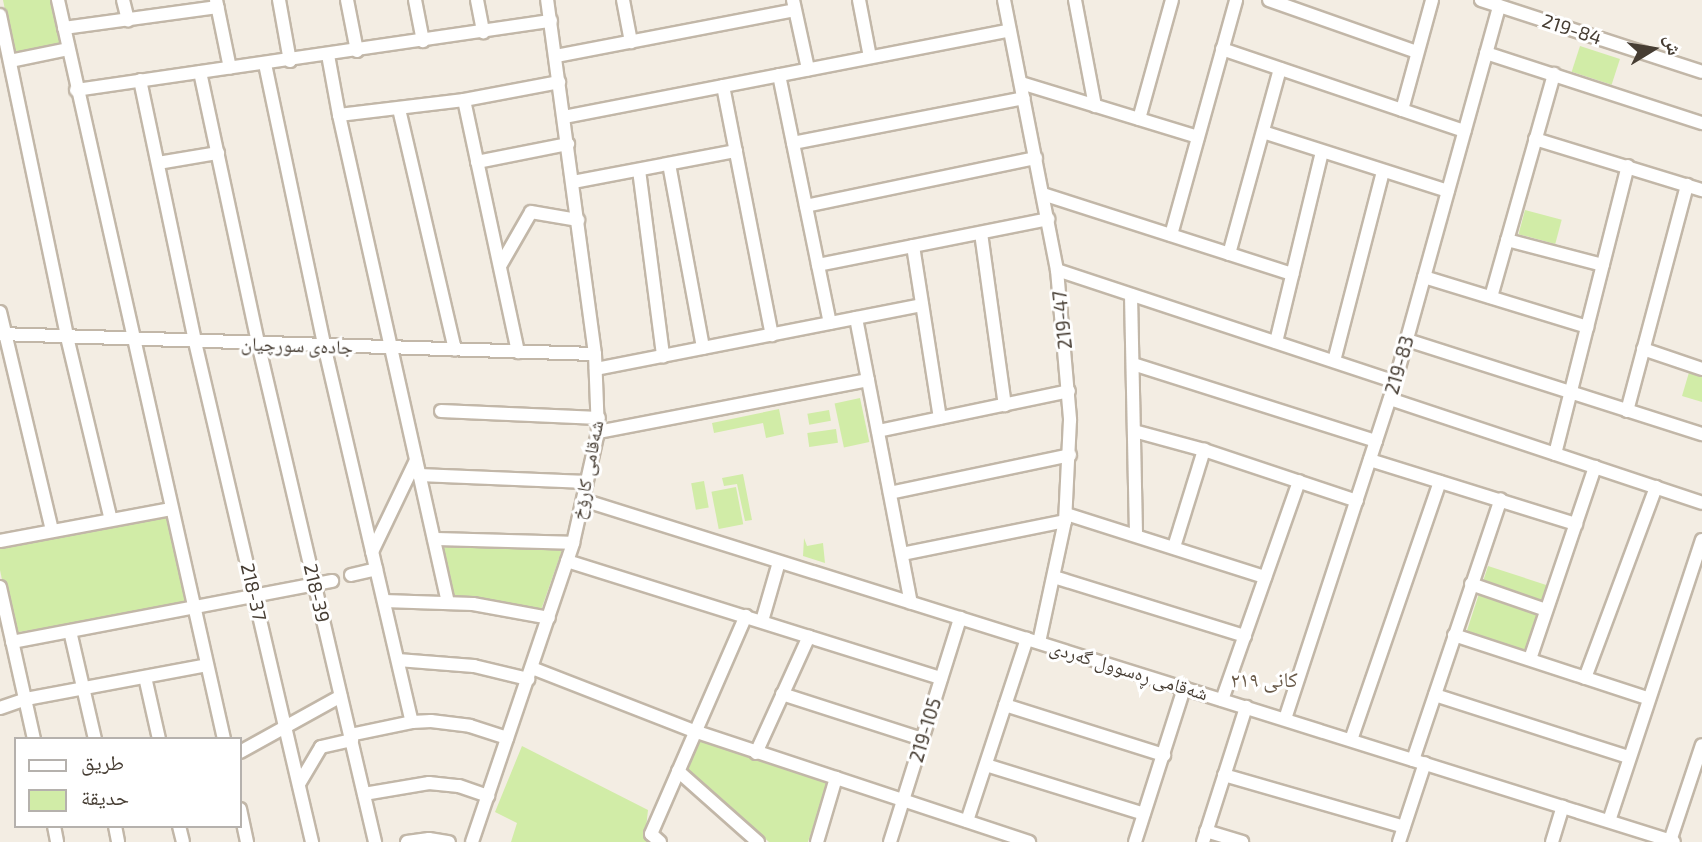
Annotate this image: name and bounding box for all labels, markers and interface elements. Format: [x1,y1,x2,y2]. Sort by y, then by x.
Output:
street label: 219-84 [1540,9,1604,49]
north arrow [1618,14,1688,84]
text: ش [1661,33,1687,57]
street label: 219-47 [1048,289,1076,351]
street label: جادەی سورچیان [241,332,353,358]
street label: 219-83 [1380,333,1418,397]
street label: شەقامی کارۆخ [566,418,608,522]
street label: 218-37 [236,561,272,623]
street label: 218-39 [299,561,335,625]
street label: شەقامی ڕەسوول گەردی [1047,635,1211,705]
district label: کانی ٢١٩ [1230,666,1298,692]
street label: 219-105 [904,695,946,765]
legend [14,737,242,828]
text: طريق [81,749,124,774]
text: حديقة [81,784,129,809]

